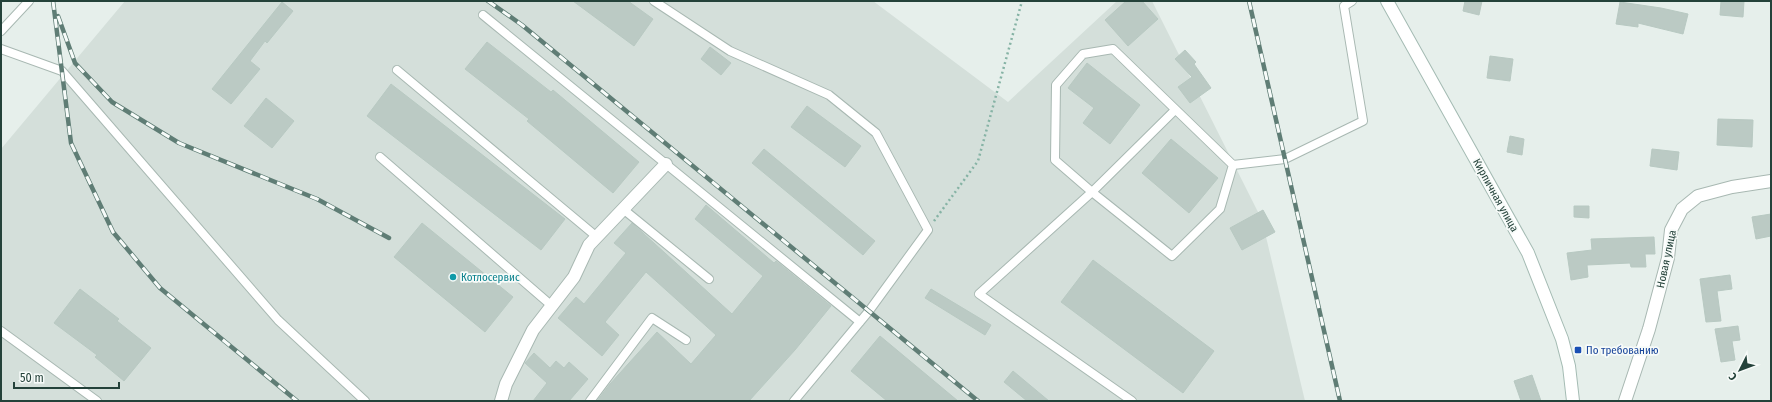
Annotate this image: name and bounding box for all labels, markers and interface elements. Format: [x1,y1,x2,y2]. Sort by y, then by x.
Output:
street label: Кирпичная улица [1470,156,1521,234]
street label: Новая улица [1654,229,1679,289]
place label: Котлосервис [461,271,520,284]
marker: Котлосервис [448,272,458,282]
place label: По требованию [1586,344,1659,357]
marker: По требованию [1573,345,1583,355]
north arrow [1720,350,1760,390]
scale bar [14,364,119,390]
text: С [1726,370,1740,383]
text: 50 m [20,371,44,385]

